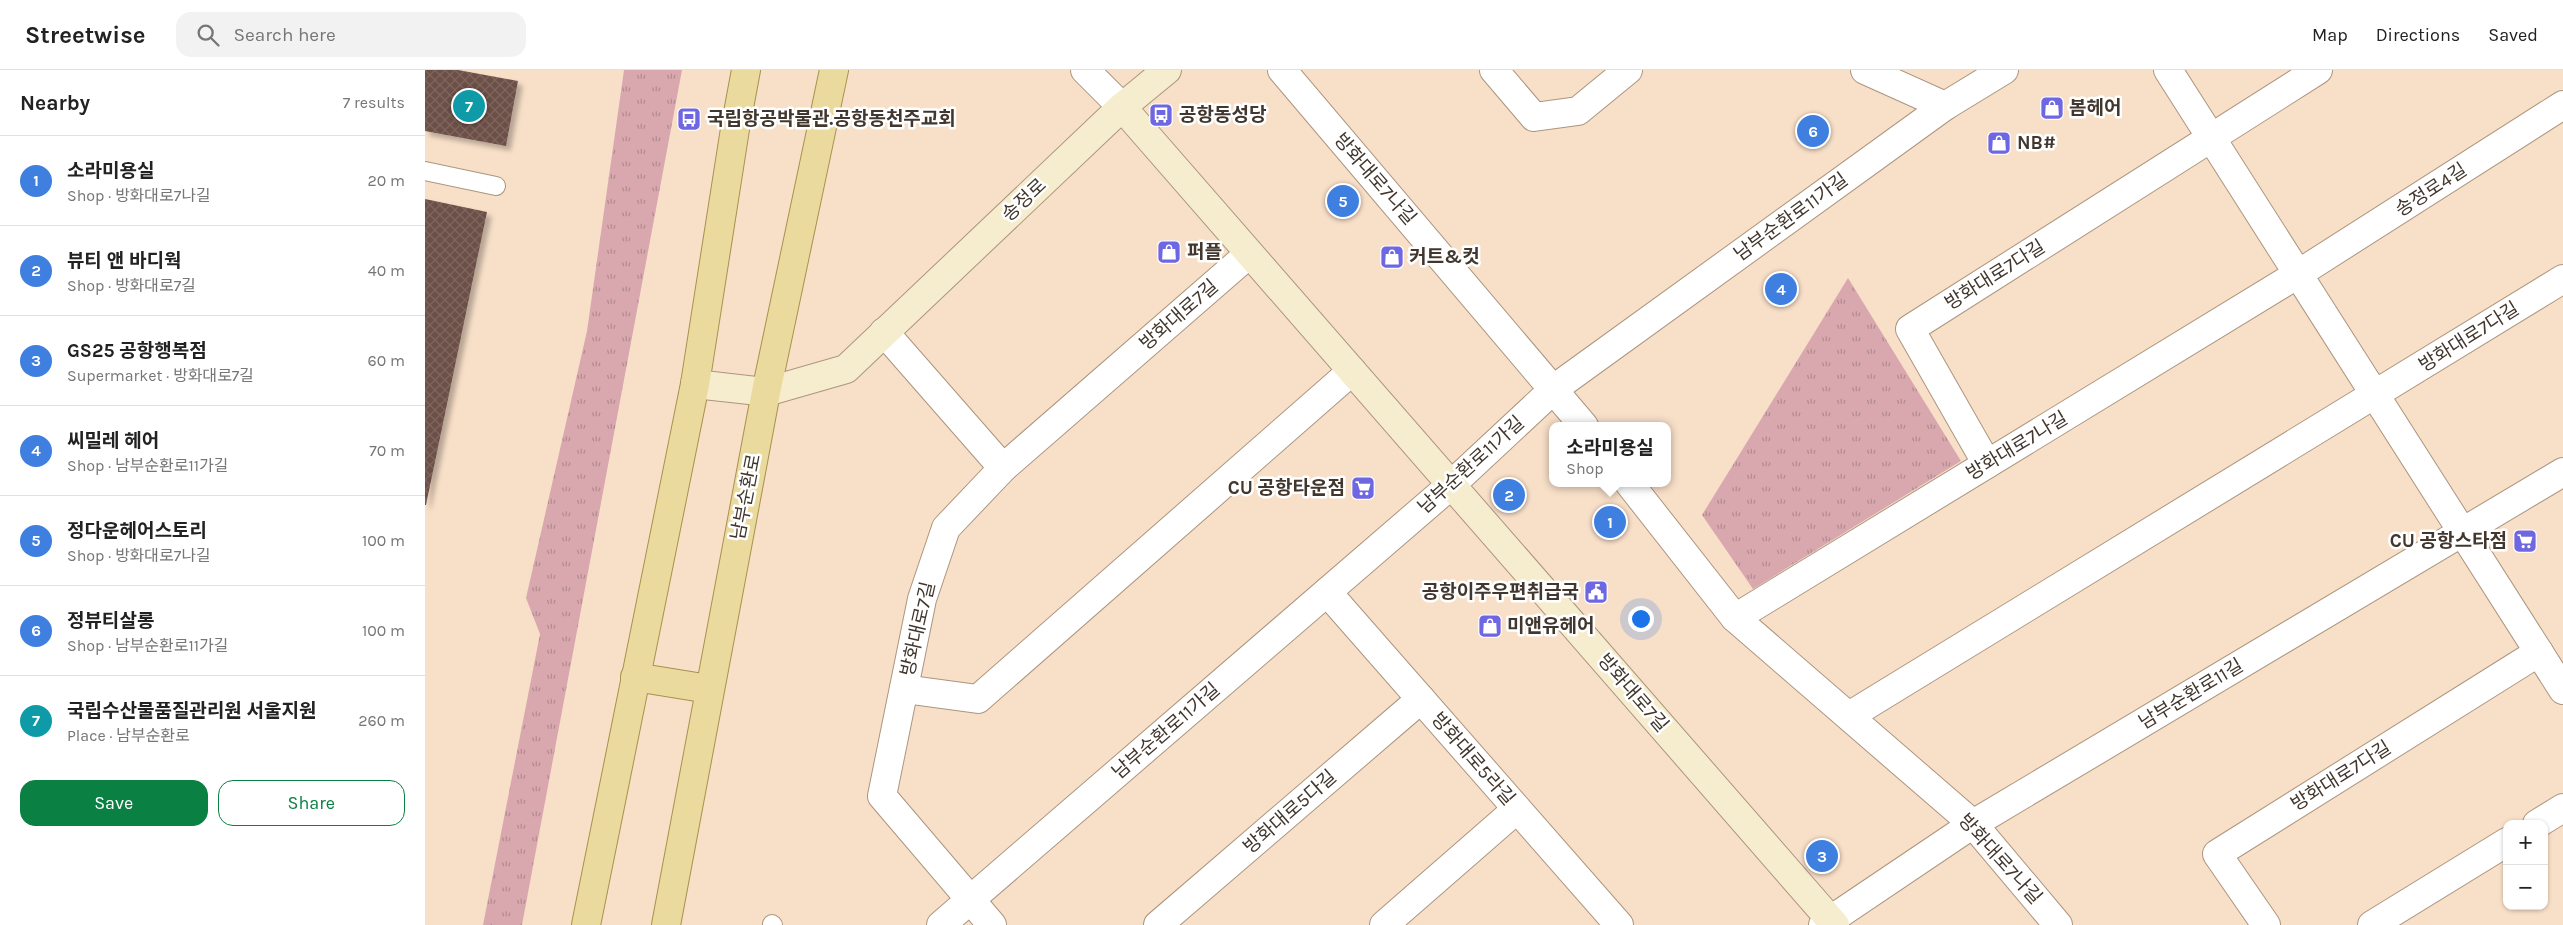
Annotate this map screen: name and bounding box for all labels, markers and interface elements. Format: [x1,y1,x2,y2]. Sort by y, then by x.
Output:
search box [176,12,526,57]
text: Streetwise [25,21,146,49]
icon: search [194,21,222,49]
text: Search here [234,24,336,46]
text: Map [2312,24,2348,46]
text: Directions [2376,24,2460,46]
text: Saved [2488,24,2538,46]
pin: 7 [453,87,485,125]
text: Nearby [20,91,90,115]
text: 7 results [343,93,405,112]
shop icon: 봄헤어 [2039,95,2065,121]
place label: 봄헤어 [2069,97,2121,119]
bus stop icon: 공항동성당 [1148,102,1174,128]
place label: 공항동성당 [1179,104,1267,126]
bus stop icon: 국립항공박물관.공항동천주교회 [676,106,702,132]
place label: 국립항공박물관.공항동천주교회 [707,108,956,130]
pin: 6 [1797,112,1829,150]
street label: 방화대로7나길 [1329,129,1421,229]
shop icon: NB# [1986,130,2012,156]
place label: NB# [2017,132,2056,154]
street label: 송정로4길 [2391,159,2471,221]
text: 소라미용실 [67,160,154,182]
street label: 남부순환로11가길 [1730,168,1852,266]
text: 1 [33,171,39,190]
text: 20 m [367,171,405,190]
street label: 송정로 [997,174,1051,226]
pin: 5 [1327,182,1359,220]
text: Shop · 방화대로7나길 [67,186,211,205]
street label: 방화대로7다길 [1941,236,2049,314]
shop icon: 퍼플 [1156,239,1182,265]
place label: 퍼플 [1187,241,1222,263]
shop icon: 커트&컷 [1379,244,1405,270]
place label: 커트&컷 [1409,246,1480,268]
text: 뷰티 앤 바디웍 [67,250,182,272]
text: 2 [31,261,41,280]
text: 40 m [368,261,405,280]
pin: 4 [1765,270,1797,308]
street label: 방화대로7길 [1135,275,1223,355]
text: Shop · 방화대로7길 [67,276,196,295]
street label: 방화대로7다길 [2415,298,2523,376]
text: GS25 공항행복점 [67,340,207,362]
text: 3 [31,351,41,370]
text: 60 m [368,351,405,370]
text: Supermarket · 방화대로7길 [67,366,254,385]
street label: 방화대로7나길 [1963,407,2071,485]
street label: 남부순환로11가길 [1414,412,1528,518]
popup [1549,422,1671,487]
text: 씨밀레 헤어 [67,430,159,452]
text: 소라미용실 [1566,437,1654,459]
text: 4 [31,441,41,460]
text: 70 m [369,441,405,460]
street label: 남부순환로 [727,452,765,542]
text: Shop · 남부순환로11가길 [67,456,229,475]
text: Shop [1566,459,1604,478]
supermarket icon: CU 공항타운점 [1350,475,1376,501]
pin: 2 [1493,476,1525,514]
place label: CU 공항타운점 [1228,477,1345,499]
pin: 1 [1594,503,1626,541]
text: 정다운헤어스토리 [67,520,207,542]
supermarket icon: CU 공항스타점 [2512,528,2538,554]
place label: CU 공항스타점 [2390,530,2507,552]
text: 5 [31,531,41,550]
text: 100 m [362,531,405,550]
text: Shop · 방화대로7나길 [67,546,211,565]
public building icon: 공항이주우편취급국 [1583,579,1609,605]
street label: 방화대로7길 [896,580,940,678]
place label: 공항이주우편취급국 [1422,581,1579,603]
your location [1628,606,1654,632]
text: 정뷰티살롱 [67,610,154,632]
shop icon: 미앤유헤어 [1477,613,1503,639]
place label: 미앤유헤어 [1507,615,1594,637]
text: 6 [31,621,41,640]
text: 100 m [362,621,405,640]
text: Shop · 남부순환로11가길 [67,636,229,655]
street label: 방화대로7길 [1593,649,1673,737]
street label: 남부순환로11길 [2135,654,2247,734]
street label: 남부순환로11가길 [1108,678,1224,784]
text: 국립수산물품질관리원 서울지원 [67,700,317,722]
street label: 방화대로5라길 [1427,708,1519,810]
text: 7 [32,711,40,730]
text: 260 m [358,711,405,730]
text: Place · 남부순환로 [67,726,190,745]
street label: 방화대로7다길 [2287,737,2395,815]
street label: 방화대로5다길 [1239,766,1341,858]
button: Save [20,780,208,826]
button: Share [218,780,405,826]
street label: 방화대로7나길 [1954,809,2046,909]
map controls [2503,820,2548,910]
button: + [2503,820,2548,865]
pin: 3 [1806,837,1838,875]
button: − [2503,865,2548,910]

